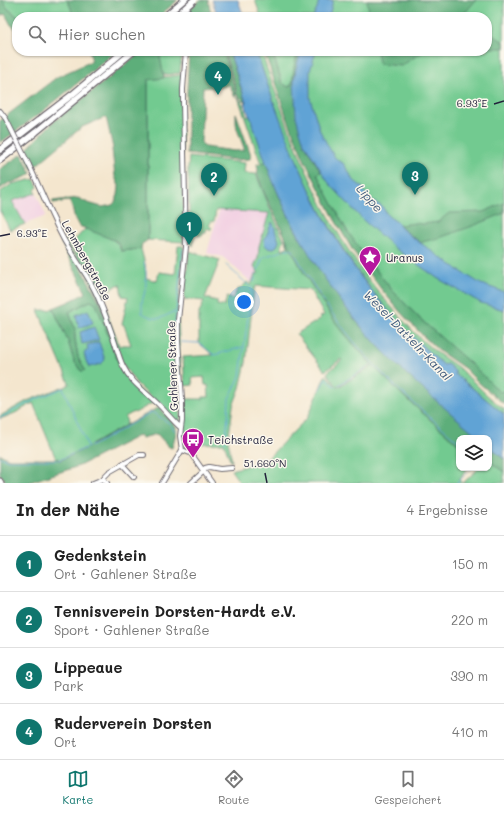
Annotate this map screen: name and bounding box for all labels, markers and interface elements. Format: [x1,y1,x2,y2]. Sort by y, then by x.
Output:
search box [12,12,492,56]
icon: search [26,23,48,45]
text: Hier suchen [58,24,145,44]
pin: 4 [205,62,231,95]
text: 6.93°E [457,96,487,110]
pin: 3 [402,162,428,195]
pin: 2 [201,163,227,196]
water label: Lippe [353,181,387,215]
pin: 1 [176,212,202,245]
street label: Lehmbergstraße [59,217,115,303]
text: 6.93°E [17,226,47,240]
place icon: Uranus [357,244,383,277]
place label: Uranus [386,250,423,265]
water label: Wesel-Datteln-Kanal [361,286,455,384]
your location [234,292,254,312]
street label: Gahlener Straße [163,321,181,411]
bus stop icon: Teichstraße [180,426,206,459]
place label: Teichstraße [208,432,274,447]
map controls [456,435,492,471]
button: layers [456,435,492,471]
text: 51.660°N [244,456,286,470]
text: In der Nähe [16,498,120,520]
text: 4 Ergebnisse [407,501,488,518]
text: Gedenkstein [54,545,146,565]
text: 1 [26,555,32,572]
text: 150 m [452,555,488,572]
text: Ort · Gahlener Straße [54,565,197,582]
text: Tennisverein Dorsten-Hardt e.V. [54,601,296,621]
text: 2 [25,611,33,628]
text: 220 m [451,611,488,628]
text: Sport · Gahlener Straße [54,621,210,638]
text: Lippeaue [54,657,122,677]
text: 3 [25,667,33,684]
text: 390 m [450,667,488,684]
text: Park [54,677,83,694]
text: Ruderverein Dorsten [54,713,212,733]
text: 4 [25,723,33,740]
text: 410 m [452,723,488,740]
text: Ort [54,733,77,750]
tab: Karte [62,768,93,807]
tab: Route [218,768,249,807]
tab: Gespeichert [374,768,442,807]

